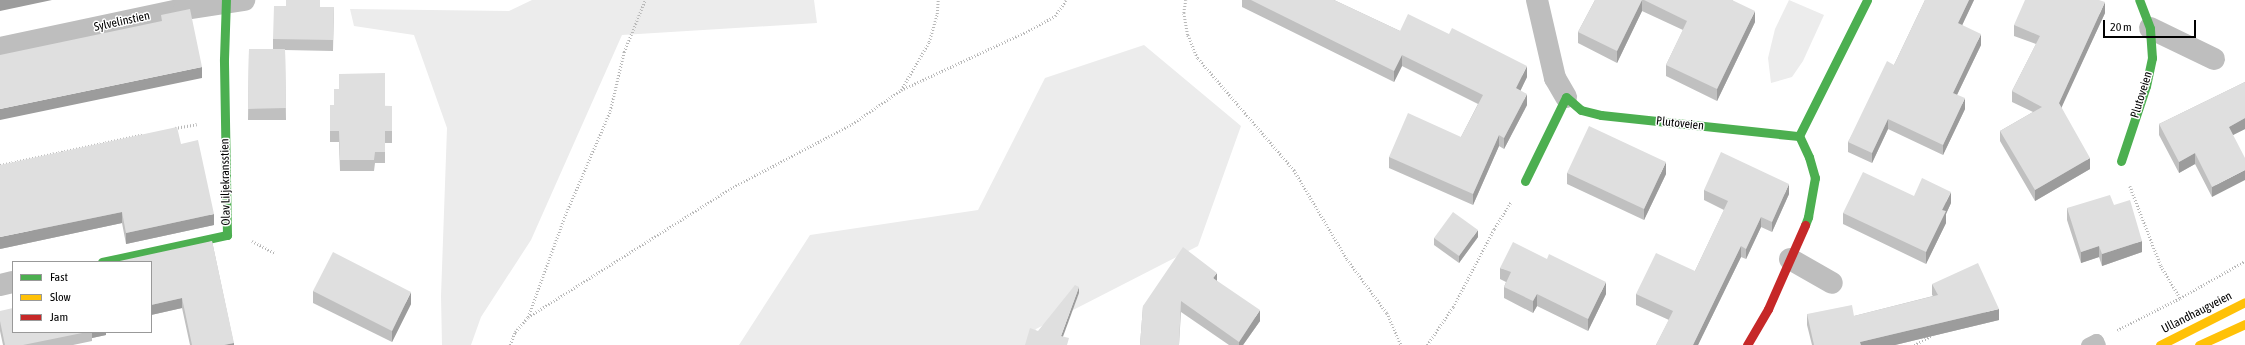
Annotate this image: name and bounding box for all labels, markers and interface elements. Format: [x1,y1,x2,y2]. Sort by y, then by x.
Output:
street label: Sylvelinstien [93,9,151,35]
scale bar [2105,12,2198,38]
text: 20 m [2110,20,2132,34]
street label: Plutoveien [2128,70,2156,120]
street label: Plutoveien [1655,114,1705,134]
street label: Olav Liljekransstien [218,138,234,226]
legend [12,261,152,333]
text: Fast [50,270,68,284]
street label: Ullandhaugveien [2159,289,2235,337]
text: Slow [50,290,71,304]
text: Jam [50,310,68,324]

